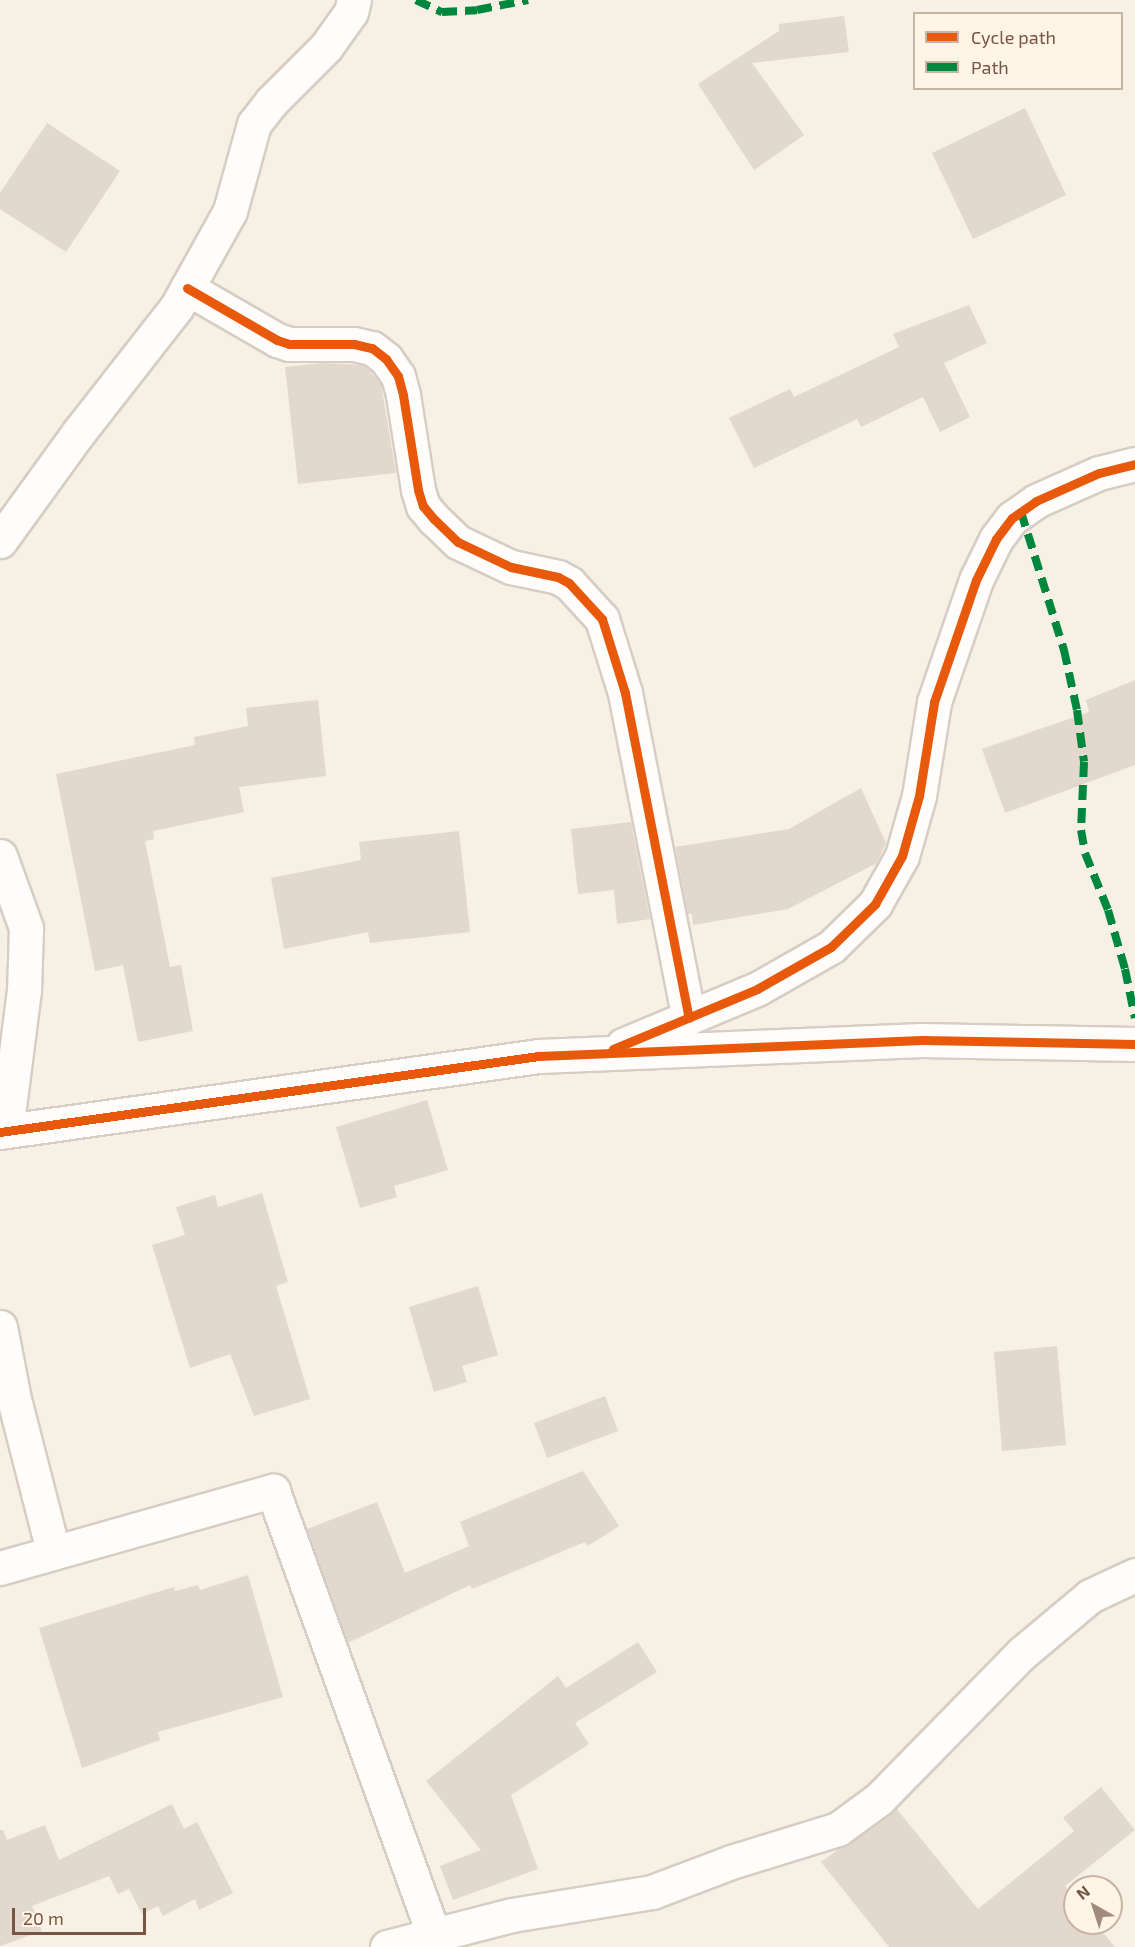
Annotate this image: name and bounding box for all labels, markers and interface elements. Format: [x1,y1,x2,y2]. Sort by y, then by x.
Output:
legend [913,12,1123,90]
text: Cycle path [971,26,1056,48]
text: Path [971,56,1009,78]
north arrow [1063,1875,1123,1935]
text: N [1072,1881,1093,1903]
scale bar [15,1896,148,1934]
text: 20 m [23,1907,64,1929]

